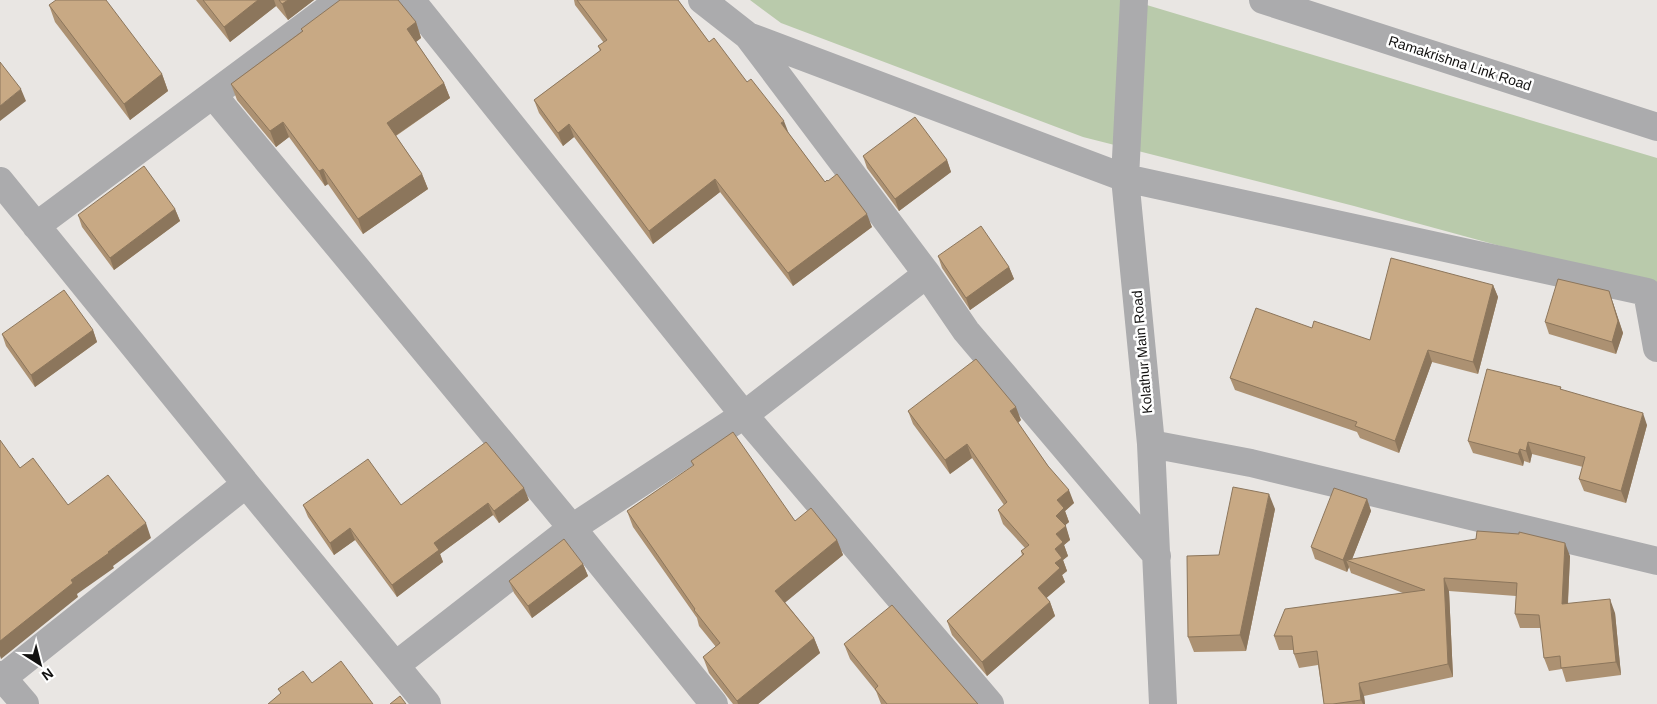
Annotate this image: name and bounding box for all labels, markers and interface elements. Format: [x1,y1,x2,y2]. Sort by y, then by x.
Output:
street label: Ramakrishna Link Road [1386,32,1534,94]
street label: Kolathur Main Road [1129,290,1155,414]
north arrow [15,639,65,689]
text: N [39,665,56,684]

